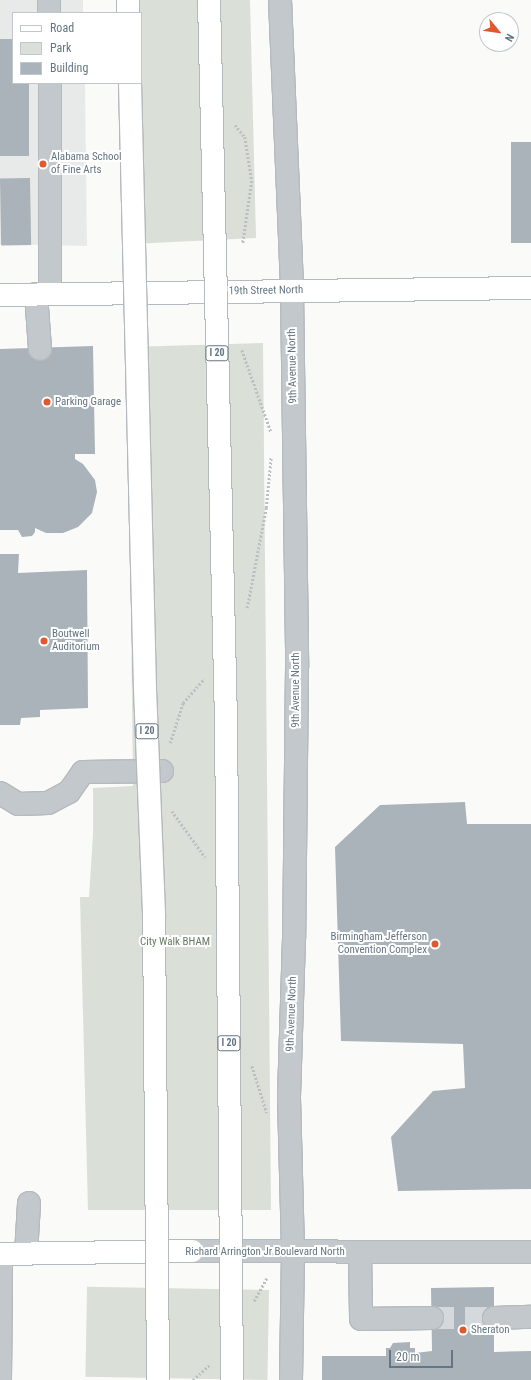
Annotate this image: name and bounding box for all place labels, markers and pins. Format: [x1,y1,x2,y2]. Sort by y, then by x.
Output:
place label: Alabama School of Fine Arts [51,151,122,177]
marker: Alabama School of Fine Arts [38,159,48,169]
place label: Parking Garage [55,395,121,409]
marker: Parking Garage [42,397,52,407]
place label: Boutwell Auditorium [52,628,100,654]
marker: Boutwell Auditorium [39,636,49,646]
place label: Birmingham Jefferson Convention Complex [330,931,427,957]
marker: Birmingham Jefferson Convention Complex [430,939,440,949]
place label: Sheraton [471,1323,510,1337]
marker: Sheraton [458,1325,468,1335]

